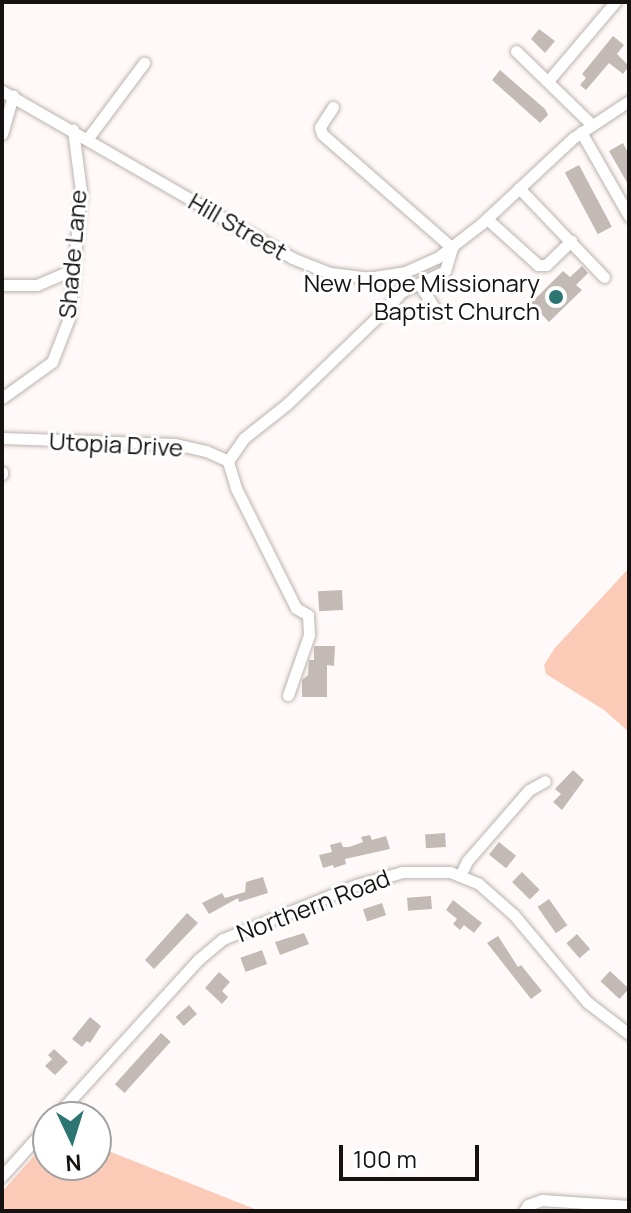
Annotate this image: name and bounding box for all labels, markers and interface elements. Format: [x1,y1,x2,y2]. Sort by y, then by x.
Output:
street label: Hill Street [184,186,292,266]
street label: Shade Lane [52,188,92,320]
place label: New Hope Missionary Baptist Church [304,269,540,325]
marker: New Hope Missionary Baptist Church [547,288,565,306]
street label: Utopia Drive [48,426,184,462]
street label: Northern Road [232,863,394,947]
north arrow [32,1101,112,1181]
scale bar [343,1129,483,1179]
text: 100 m [353,1142,417,1175]
text: N [65,1147,82,1178]

